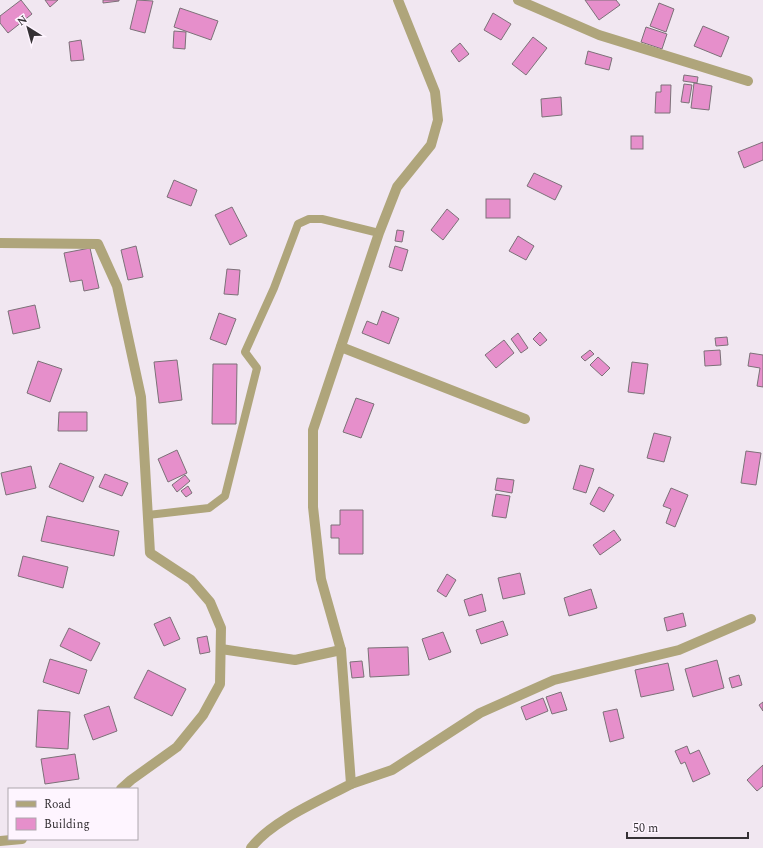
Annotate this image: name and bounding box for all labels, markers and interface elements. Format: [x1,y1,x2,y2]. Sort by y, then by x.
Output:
north arrow [8,8,48,48]
text: N [14,11,31,30]
legend [8,788,138,840]
text: Road [44,795,71,814]
scale bar [627,814,748,840]
text: Building [44,815,90,834]
text: 50 m [633,819,658,838]

